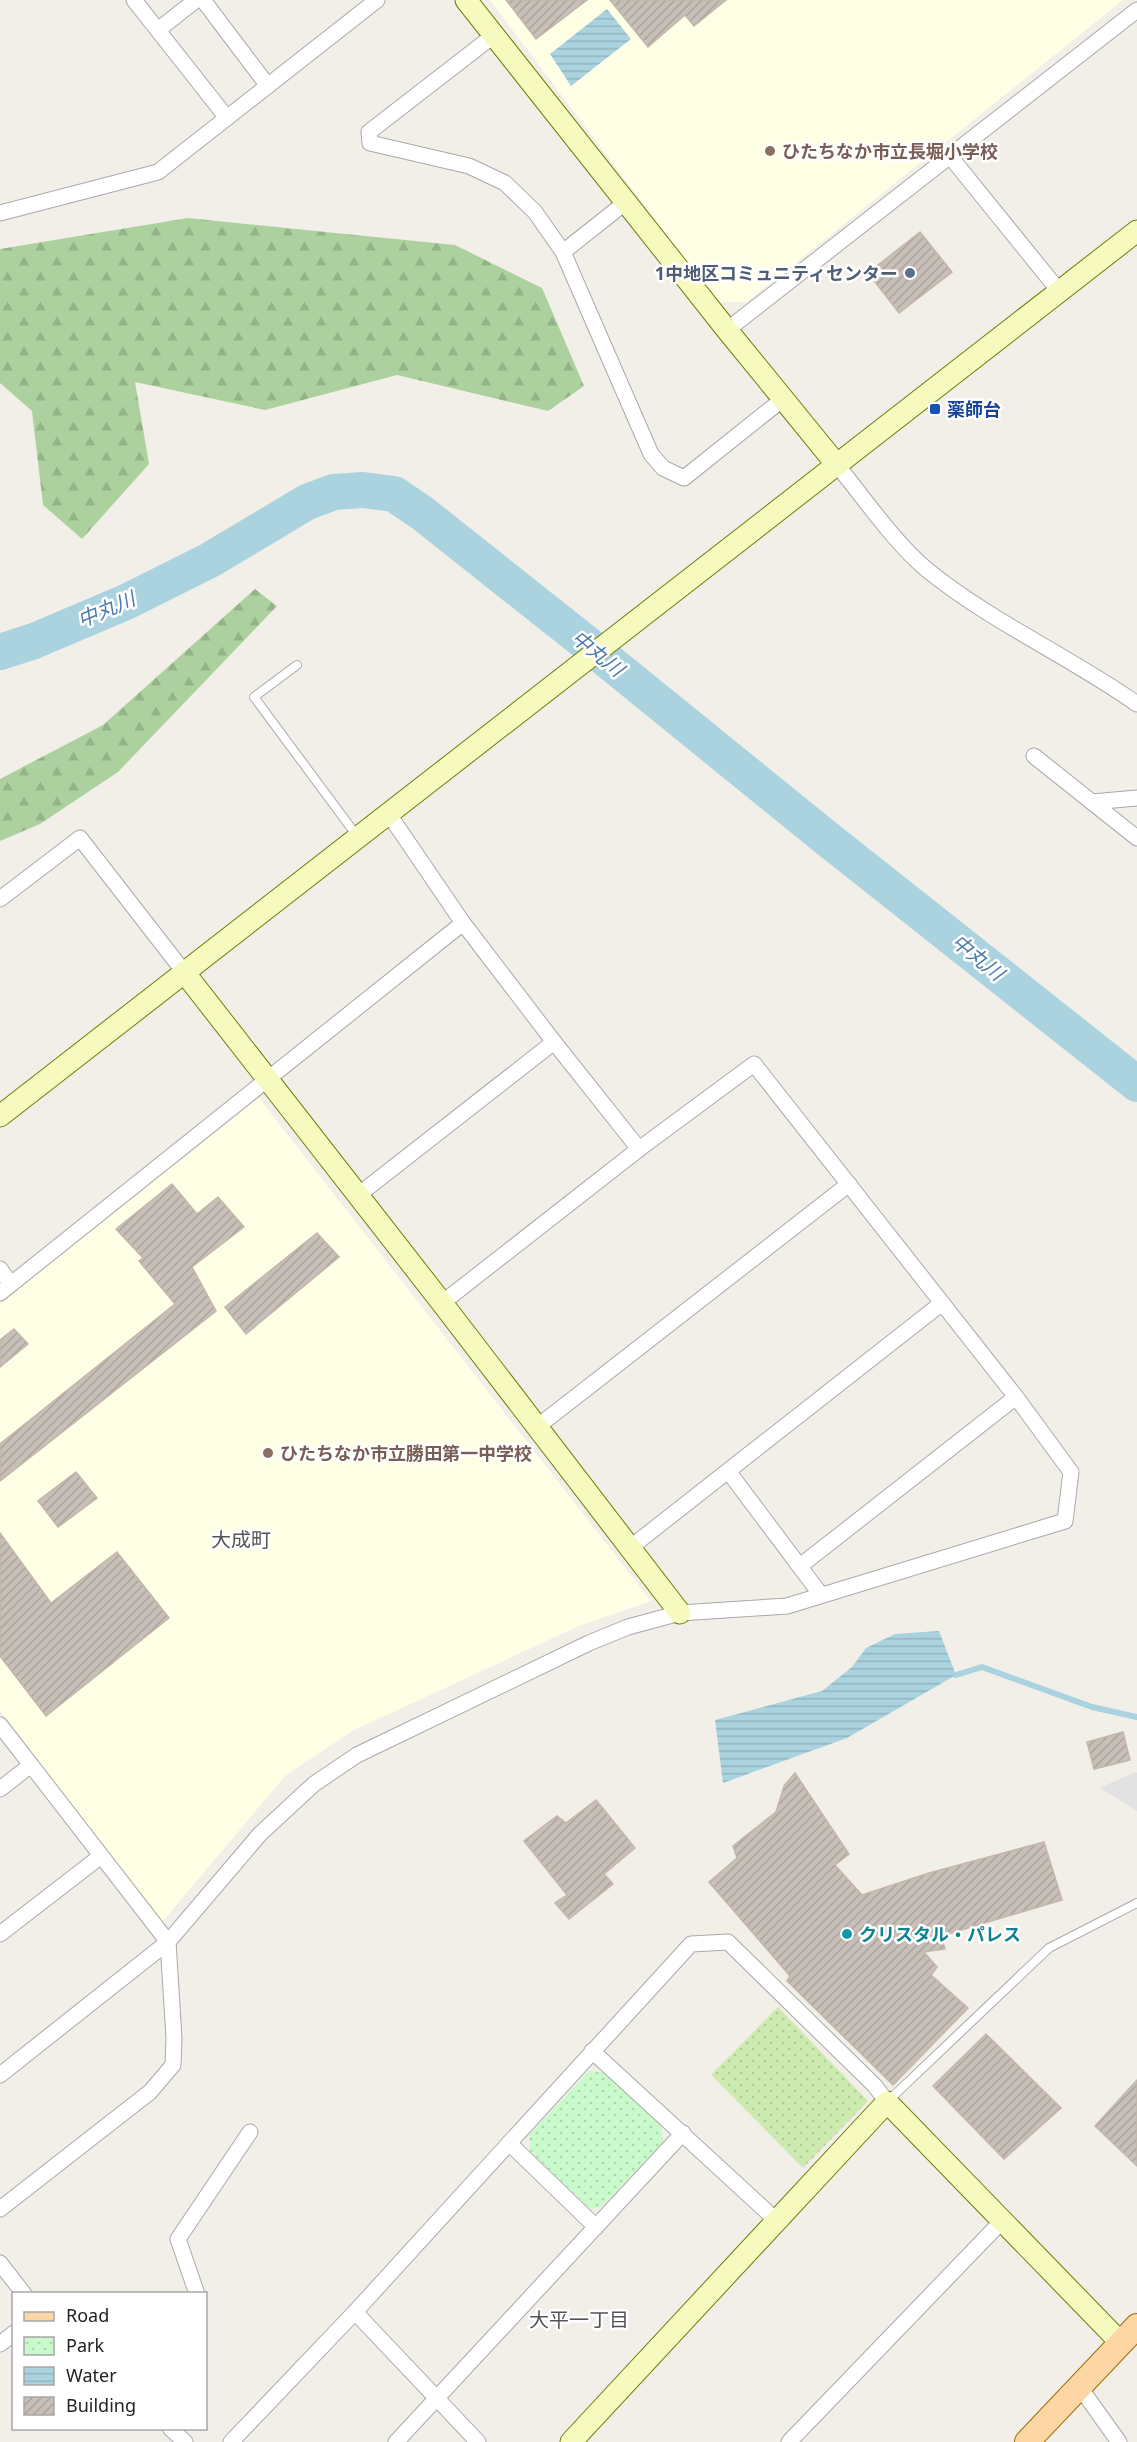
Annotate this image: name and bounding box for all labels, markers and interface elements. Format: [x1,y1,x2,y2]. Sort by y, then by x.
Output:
place label: ひたちなか市立長堀小学校 [782,139,998,163]
marker: ひたちなか市立長堀小学校 [763,144,777,158]
place label: 1中地区コミュニティセンター [655,261,898,285]
marker: 1中地区コミュニティセンター [903,266,917,280]
place label: 薬師台 [947,397,1001,421]
marker: 薬師台 [928,402,942,416]
water label: 中丸川 [73,584,141,633]
water label: 中丸川 [566,624,631,684]
water label: 中丸川 [946,928,1011,988]
place label: ひたちなか市立勝田第一中学校 [280,1441,532,1465]
marker: ひたちなか市立勝田第一中学校 [261,1446,275,1460]
district label: 大成町 [211,1526,271,1553]
place label: クリスタル・パレス [859,1922,1021,1946]
marker: クリスタル・パレス [840,1927,854,1941]
legend [12,2292,207,2430]
text: Road [66,2303,109,2327]
district label: 大平一丁目 [529,2306,629,2333]
text: Park [66,2333,104,2357]
text: Water [66,2363,117,2387]
text: Building [66,2393,136,2417]

